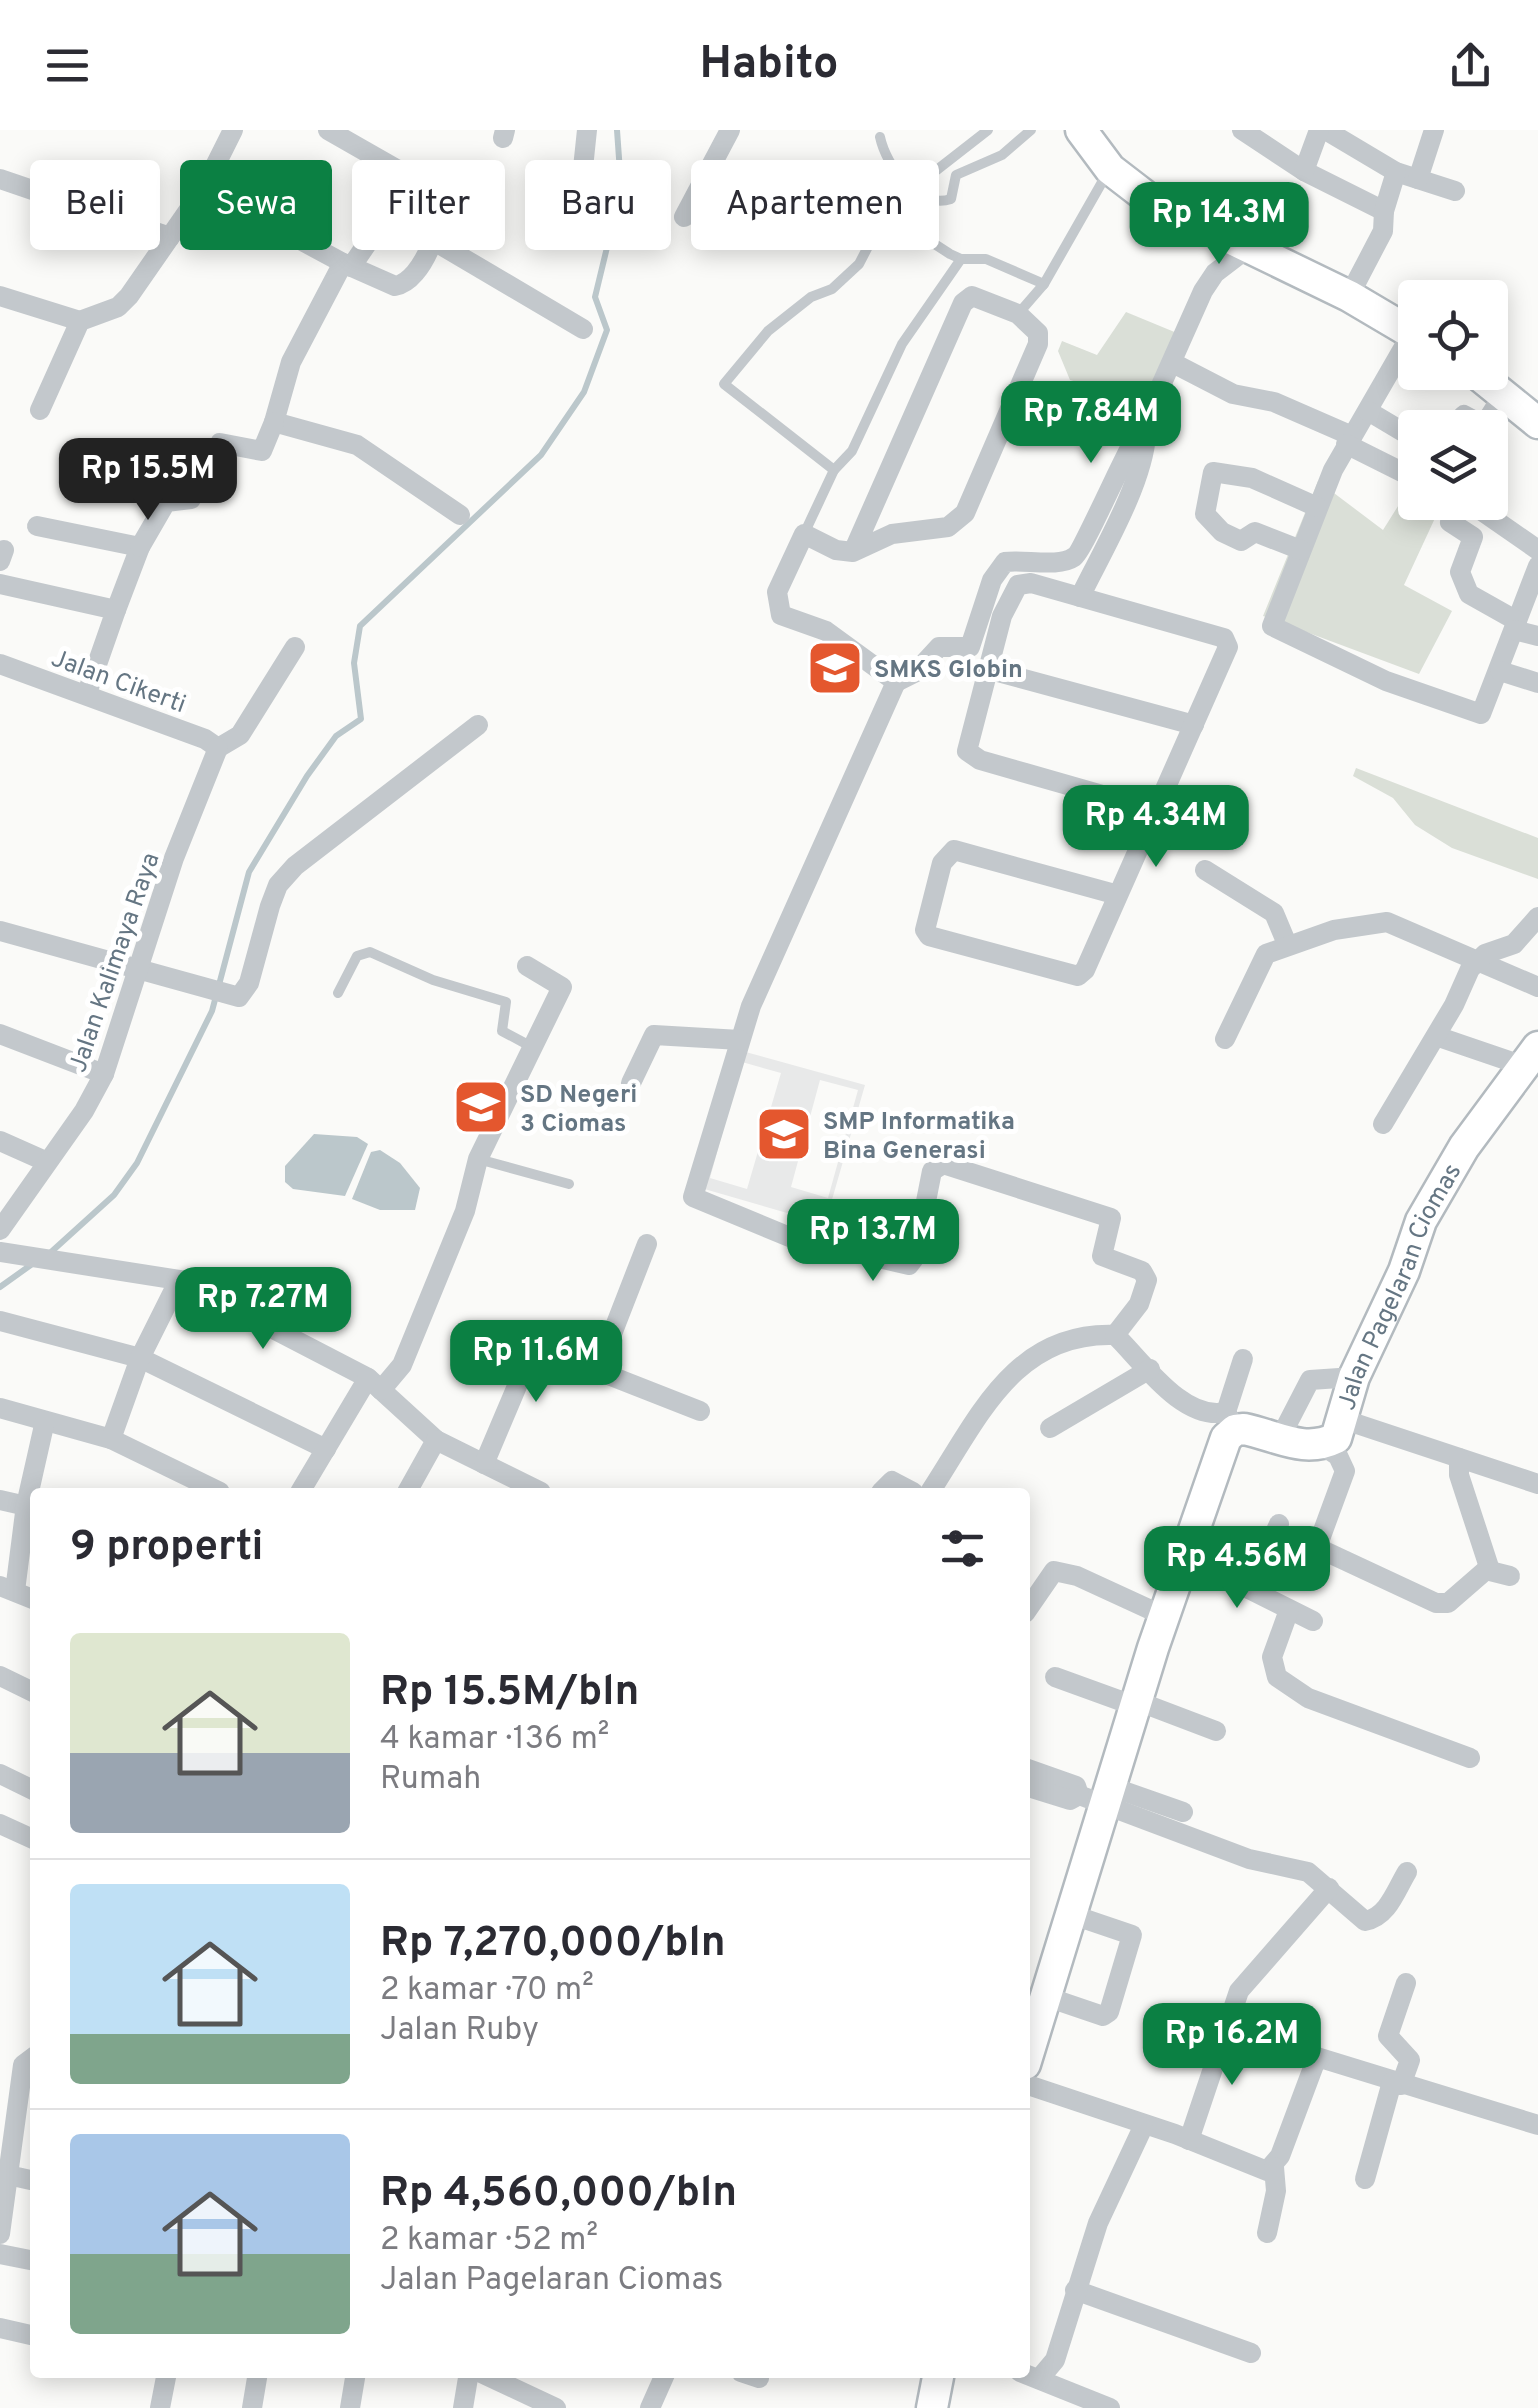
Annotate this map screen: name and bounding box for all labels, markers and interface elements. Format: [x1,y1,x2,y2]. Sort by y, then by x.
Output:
text: Habito [699,37,839,94]
icon: menu [40,38,95,93]
icon: share [1443,38,1498,93]
chip: Beli [30,160,160,250]
chip: Sewa [180,160,332,250]
chip: Filter [352,160,505,250]
chip: Baru [525,160,671,250]
chip: Apartemen [691,160,939,250]
pin: Rp 14.3M [1116,182,1322,267]
text: Rp 14.3M [1152,194,1286,234]
map controls [1398,280,1508,520]
button: locate [1398,280,1508,390]
pin: Rp 7.84M [988,381,1194,466]
text: Rp 7.84M [1023,393,1159,433]
button: layers [1398,410,1508,520]
pin: Rp 15.5M [45,438,251,523]
text: Rp 15.5M [81,450,215,490]
school or university icon: SMKS Globin [805,638,865,698]
street label: Jalan Cikerti [46,644,190,722]
place label: SMKS Globin [874,655,1023,687]
pin: Rp 4.34M [1053,785,1259,870]
text: Rp 4.34M [1085,797,1227,837]
street label: Jalan Kalimaya Raya [63,849,168,1077]
school or university icon: SD Negeri 3 Ciomas [451,1077,511,1137]
place label: SD Negeri 3 Ciomas [520,1080,637,1141]
school or university icon: SMP Informatika Bina Generasi [754,1104,814,1164]
place label: SMP Informatika Bina Generasi [823,1107,1015,1168]
street label: Jalan Pagelaran Ciomas [1332,1158,1470,1414]
pin: Rp 13.7M [770,1199,976,1284]
text: Rp 13.7M [809,1211,937,1251]
pin: Rp 7.27M [160,1267,366,1352]
text: Rp 7.27M [197,1279,329,1319]
pin: Rp 11.6M [433,1320,639,1405]
text: Rp 11.6M [472,1332,600,1372]
icon: filters [935,1521,990,1576]
text: 9 properti [70,1522,263,1575]
pin: Rp 4.56M [1134,1526,1340,1611]
text: Rp 4.56M [1166,1538,1308,1578]
text: Rp 15.5M/bln [380,1667,639,1720]
icon: home [150,1673,270,1793]
text: 4 kamar · 136 m² [380,1720,609,1760]
text: Rumah [380,1760,481,1800]
text: Rp 7,270,000/bln [380,1918,726,1971]
icon: home [150,1924,270,2044]
text: 2 kamar · 70 m² [380,1971,594,2011]
pin: Rp 16.2M [1129,2003,1335,2088]
text: Jalan Ruby [380,2011,539,2051]
text: Rp 16.2M [1165,2015,1299,2055]
text: Rp 4,560,000/bln [380,2168,737,2221]
icon: home [150,2174,270,2294]
text: 2 kamar · 52 m² [380,2221,598,2261]
text: Jalan Pagelaran Ciomas [380,2261,723,2301]

